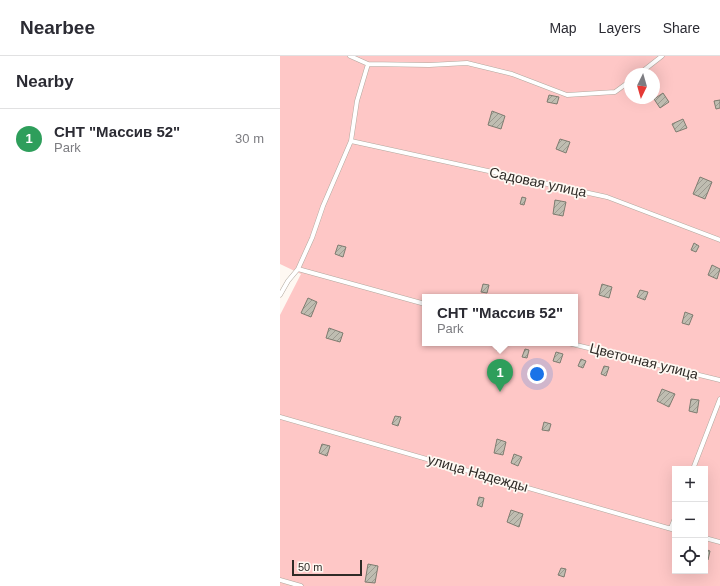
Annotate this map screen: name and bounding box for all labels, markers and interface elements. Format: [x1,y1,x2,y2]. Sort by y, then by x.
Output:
text: Nearbee [20,17,95,38]
text: Map [549,20,577,36]
text: Layers [599,20,641,36]
text: Share [663,20,700,36]
north arrow [624,68,660,104]
text: Nearby [16,72,74,91]
text: СНТ "Массив 52" [54,123,180,140]
text: 1 [25,131,33,146]
text: 30 m [235,131,264,146]
text: Park [54,140,81,155]
street label: Садовая улица [488,164,588,200]
popup [422,294,578,346]
text: СНТ "Массив 52" [437,304,563,321]
text: Park [437,321,464,336]
street label: Цветочная улица [588,340,700,382]
pin: 1 [487,359,513,392]
your location [527,364,547,384]
street label: улица Надежды [426,451,530,495]
map controls [672,466,708,574]
button: + [672,466,708,502]
button: − [672,502,708,538]
button: locate [672,538,708,574]
scale bar [292,558,362,577]
text: 50 m [298,561,322,573]

